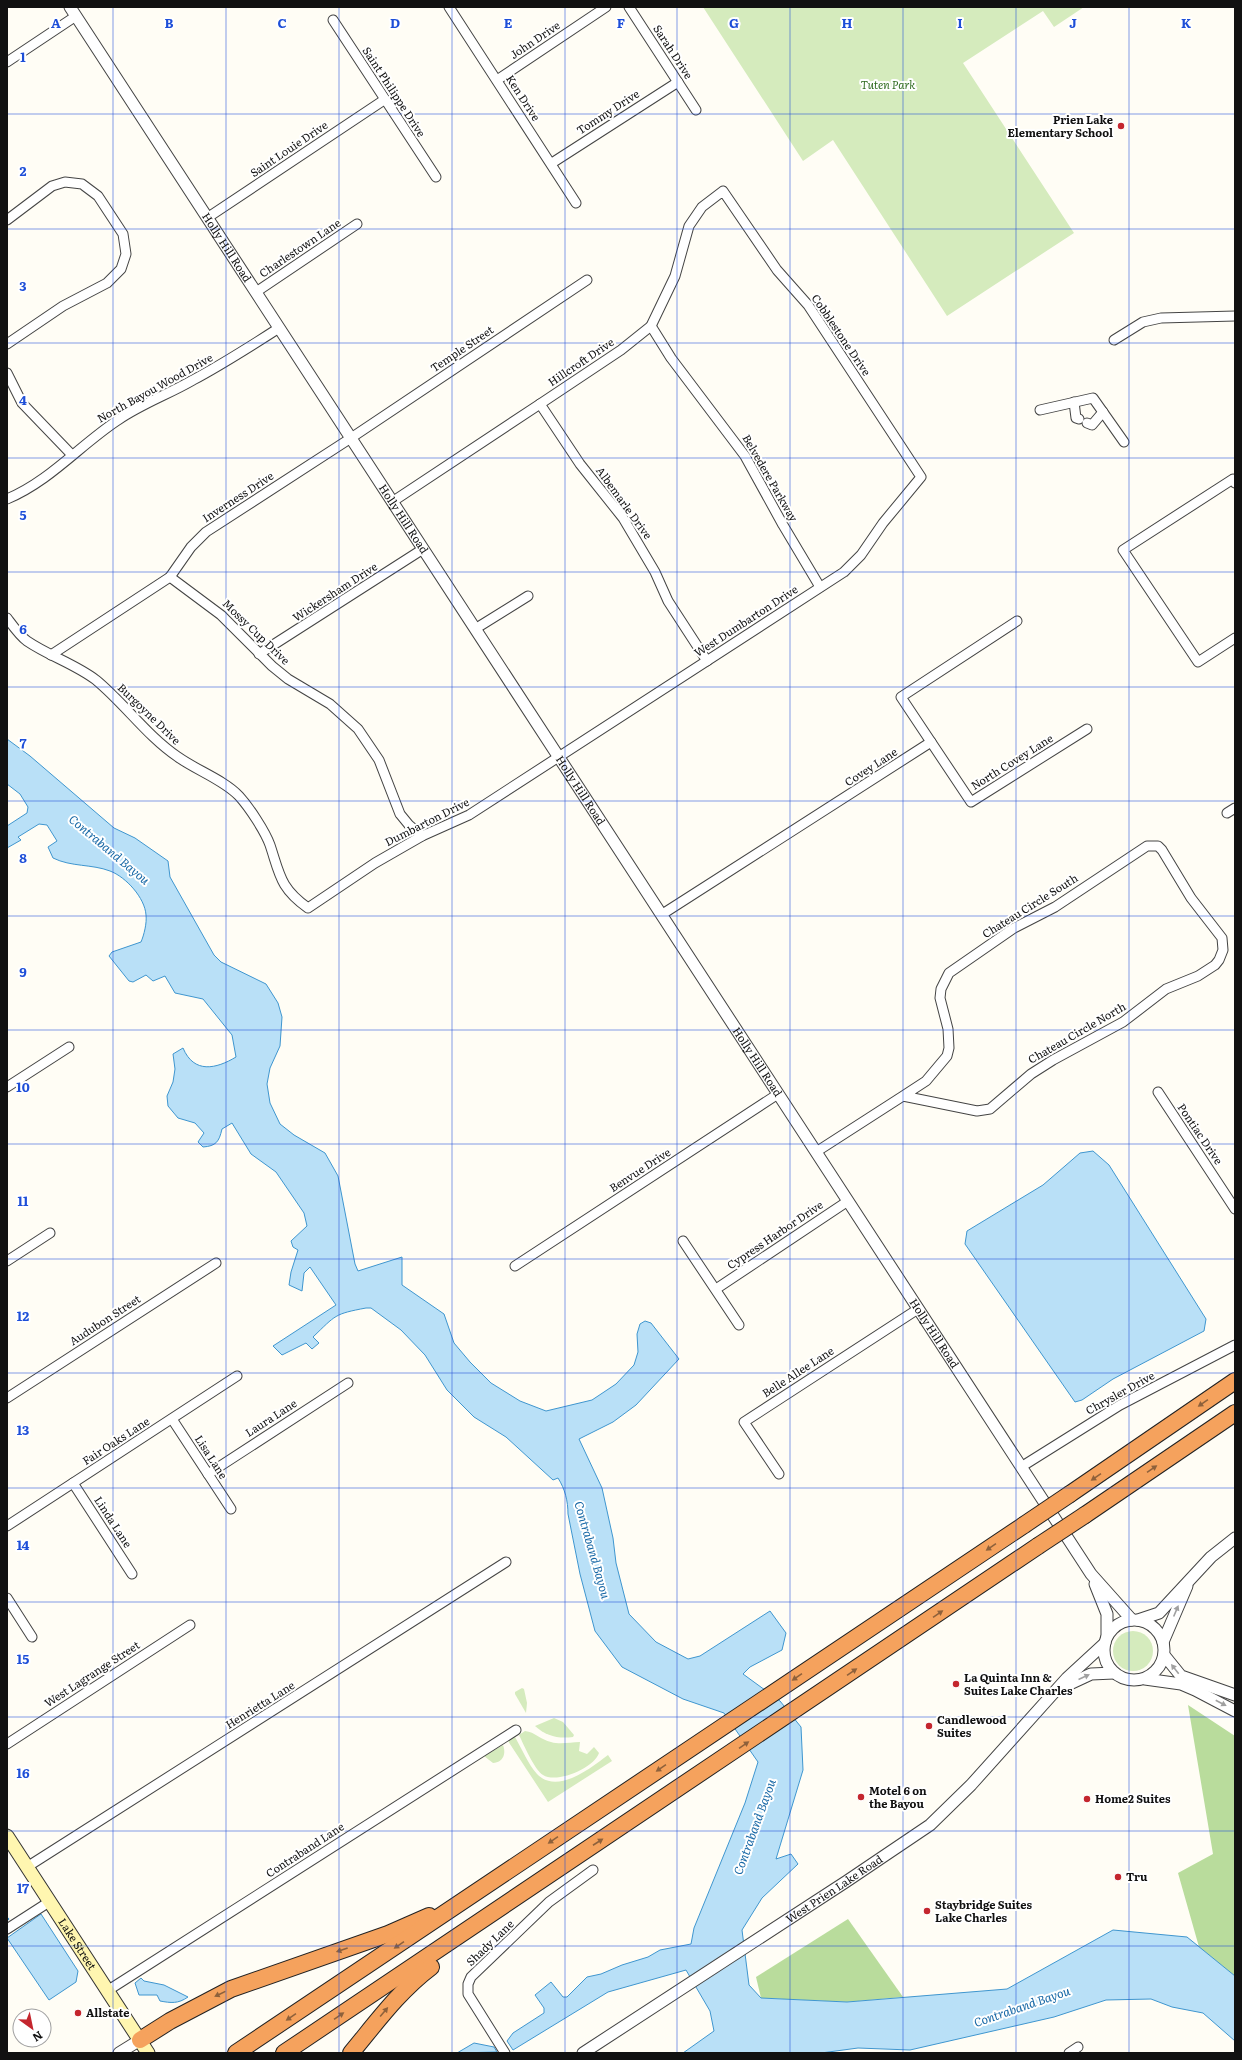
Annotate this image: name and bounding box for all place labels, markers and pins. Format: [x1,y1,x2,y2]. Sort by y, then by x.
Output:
place label: Prien Lake Elementary School [1008,111,1113,140]
marker: Prien Lake Elementary School [1116,121,1126,131]
place label: La Quinta Inn & Suites Lake Charles [964,1669,1073,1698]
marker: La Quinta Inn & Suites Lake Charles [951,1679,961,1689]
place label: Candlewood Suites [937,1711,1006,1740]
marker: Candlewood Suites [924,1721,934,1731]
place label: Motel 6 on the Bayou [869,1782,927,1811]
place label: Home2 Suites [1095,1790,1171,1806]
marker: Motel 6 on the Bayou [856,1792,866,1802]
marker: Home2 Suites [1082,1794,1092,1804]
place label: Tru [1126,1868,1148,1884]
marker: Tru [1113,1872,1123,1882]
place label: Staybridge Suites Lake Charles [935,1896,1032,1925]
marker: Staybridge Suites Lake Charles [922,1906,932,1916]
place label: Allstate [86,2004,129,2020]
marker: Allstate [73,2008,83,2018]

